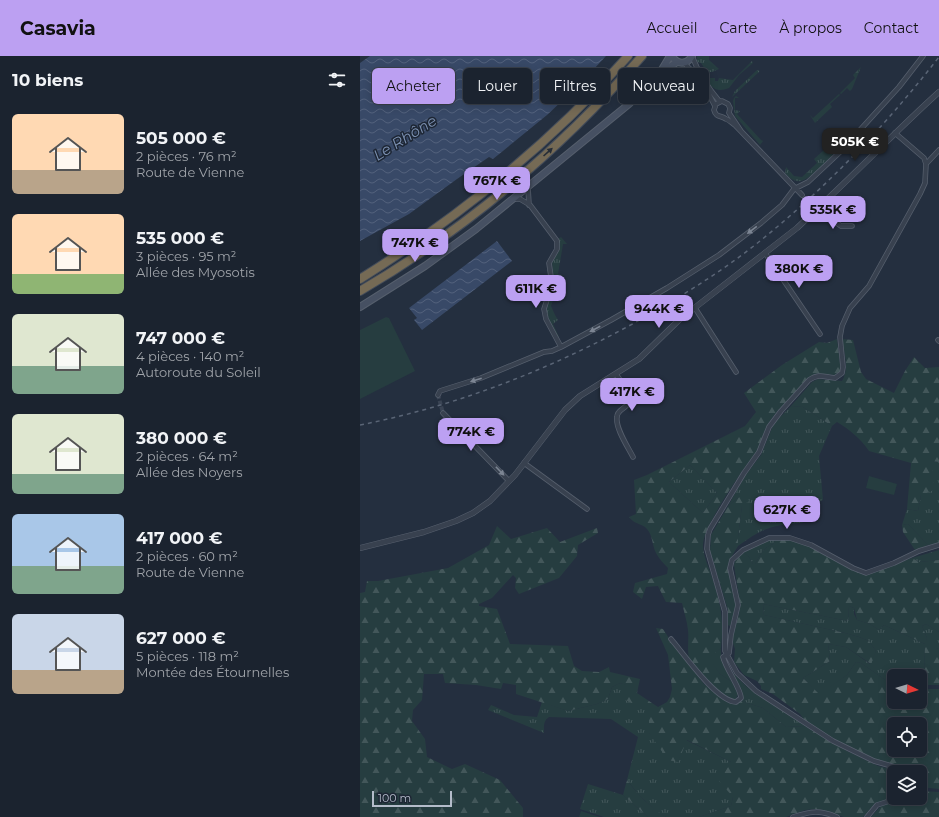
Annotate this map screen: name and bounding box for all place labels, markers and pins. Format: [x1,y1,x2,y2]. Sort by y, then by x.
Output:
pin: 505K € [822,128,888,162]
pin: 767K € [464,167,530,201]
pin: 535K € [800,196,866,230]
pin: 747K € [382,229,448,263]
pin: 380K € [766,255,832,289]
pin: 611K € [503,275,569,309]
pin: 944K € [626,295,692,329]
pin: 417K € [599,378,665,412]
pin: 774K € [438,418,504,452]
pin: 627K € [754,496,820,530]

